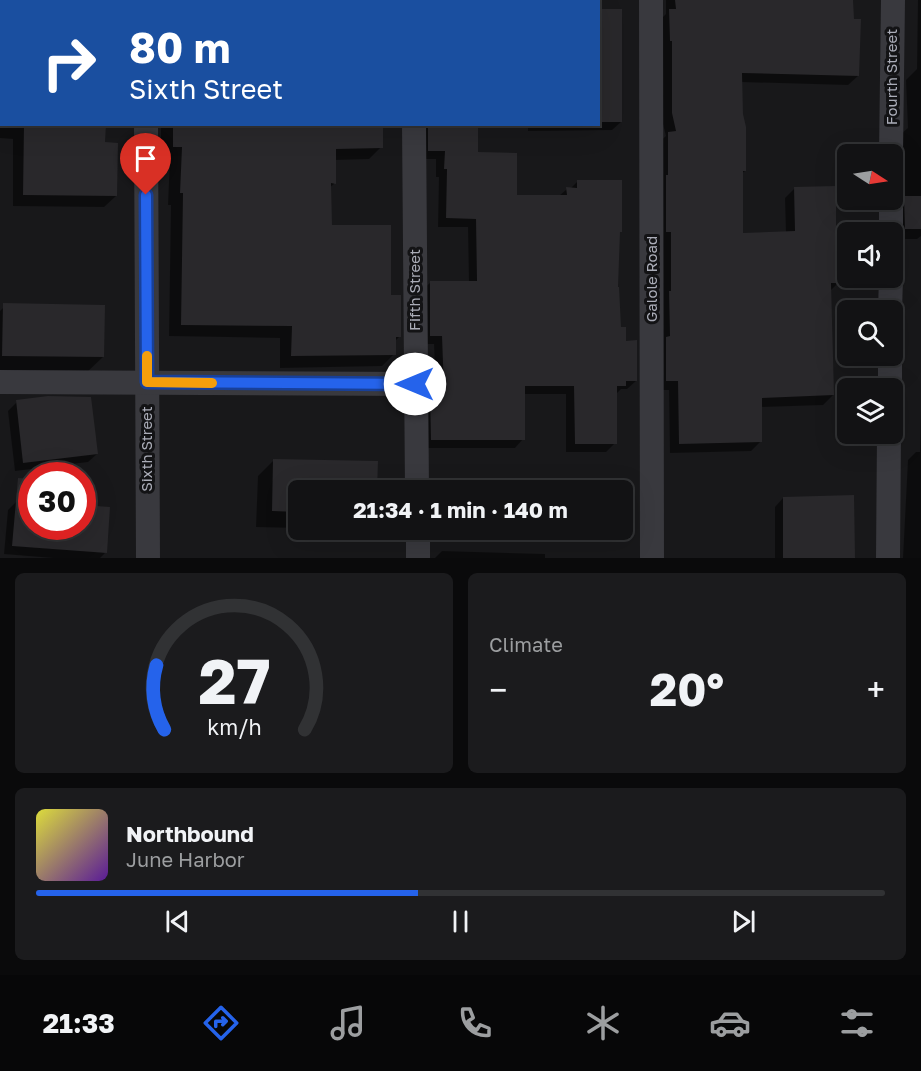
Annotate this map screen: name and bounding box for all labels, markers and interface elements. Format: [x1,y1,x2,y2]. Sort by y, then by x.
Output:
text: 80 m [129,22,230,72]
icon: right [30,24,108,102]
street label: Fourth Street [882,29,900,125]
text: Sixth Street [129,73,283,105]
pin [120,133,171,195]
icon: arrive [129,142,162,175]
north arrow [837,144,903,210]
map controls [837,144,903,444]
button: sound [837,222,903,288]
street label: Galole Road [642,236,660,322]
street label: Fifth Street [405,249,423,331]
button: search [837,300,903,366]
position arrow [383,352,447,416]
button: layers [837,378,903,444]
street label: Sixth Street [137,406,155,492]
speed limit sign: 30 [18,462,96,540]
text: 21:34 · 1 min · 140 m [353,496,568,523]
text: Climate [489,632,563,656]
text: 27 [198,643,270,718]
text: 20° [650,662,724,716]
text: − [489,670,507,709]
text: + [867,670,885,709]
text: km/h [207,714,261,740]
text: Northbound [126,820,254,847]
text: June Harbor [126,847,245,871]
icon: previous [161,905,194,938]
icon: pause [444,905,477,938]
icon: next [727,905,760,938]
icon: directions [200,1002,242,1044]
icon: music [327,1002,369,1044]
icon: phone [454,1002,496,1044]
icon: climate [582,1002,624,1044]
icon: car [709,1002,751,1044]
icon: filters [836,1002,878,1044]
text: 21:33 [43,1007,115,1039]

